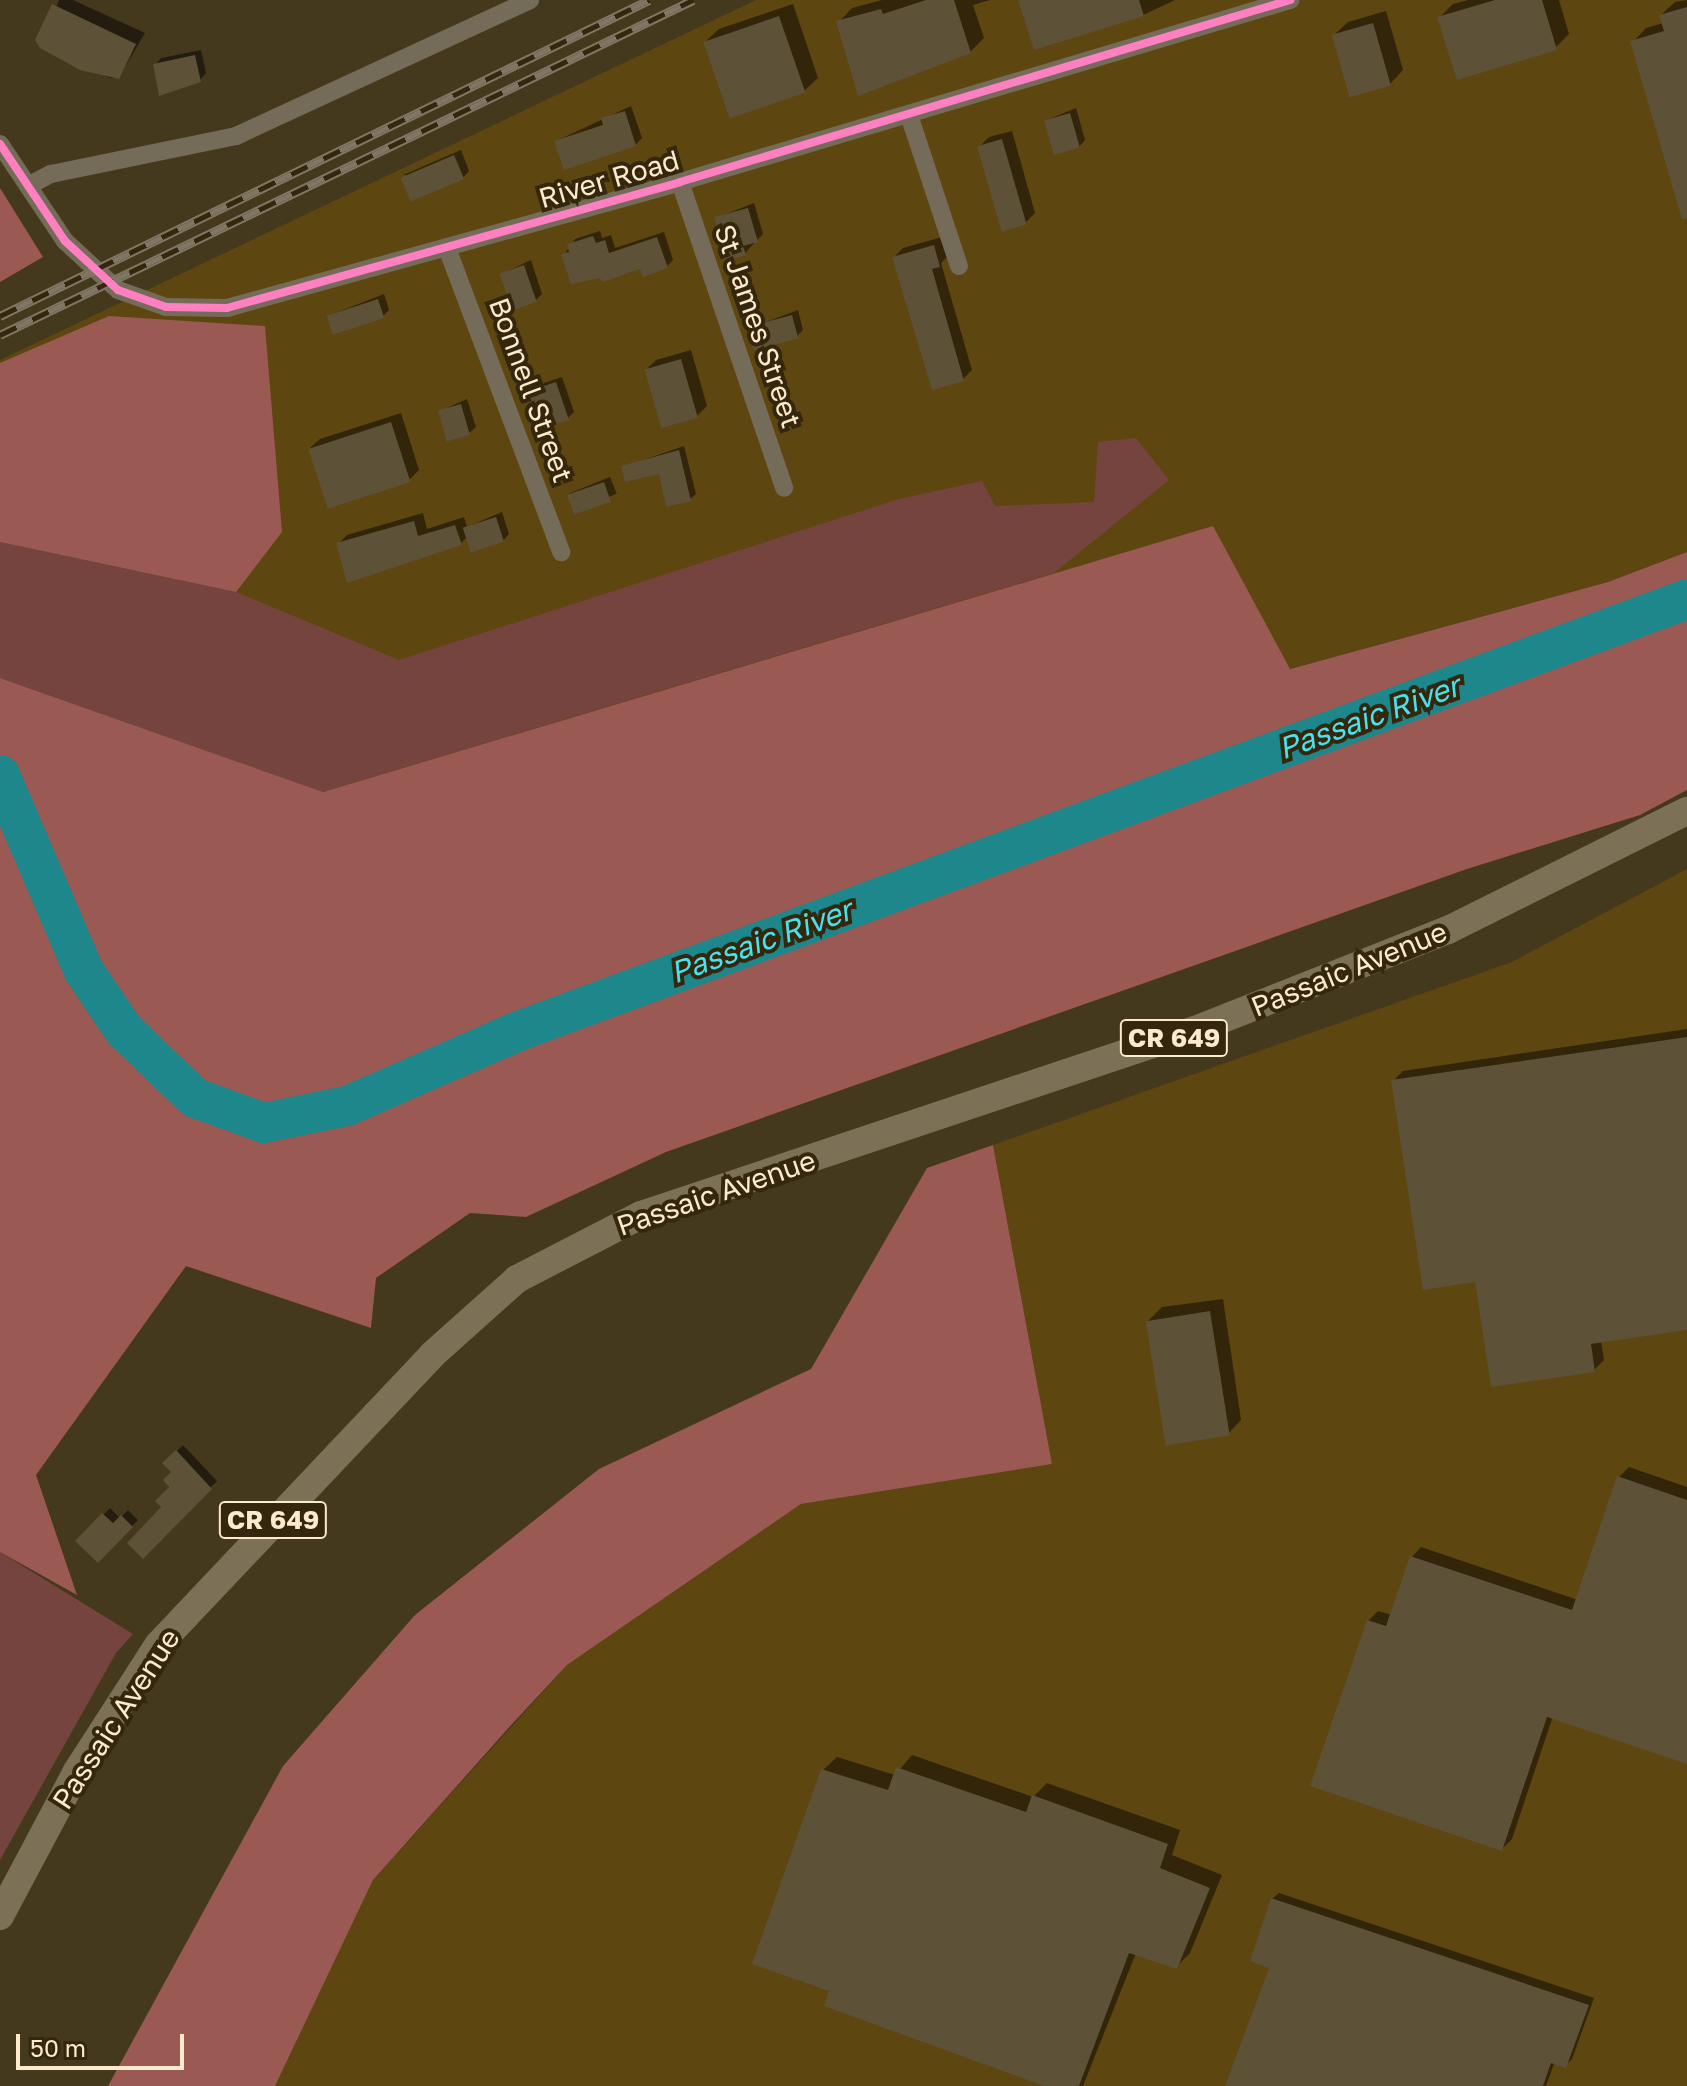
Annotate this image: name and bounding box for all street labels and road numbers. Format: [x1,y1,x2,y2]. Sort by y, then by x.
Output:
street label: River Road [535,143,683,215]
street label: St James Street [707,220,809,432]
street label: Bonnell Street [482,293,580,487]
street label: Passaic Avenue [1246,914,1452,1024]
road number: CR 649 [1118,1016,1230,1060]
street label: Passaic Avenue [612,1143,820,1243]
road number: CR 649 [217,1498,329,1542]
street label: Passaic Avenue [45,1623,187,1815]

